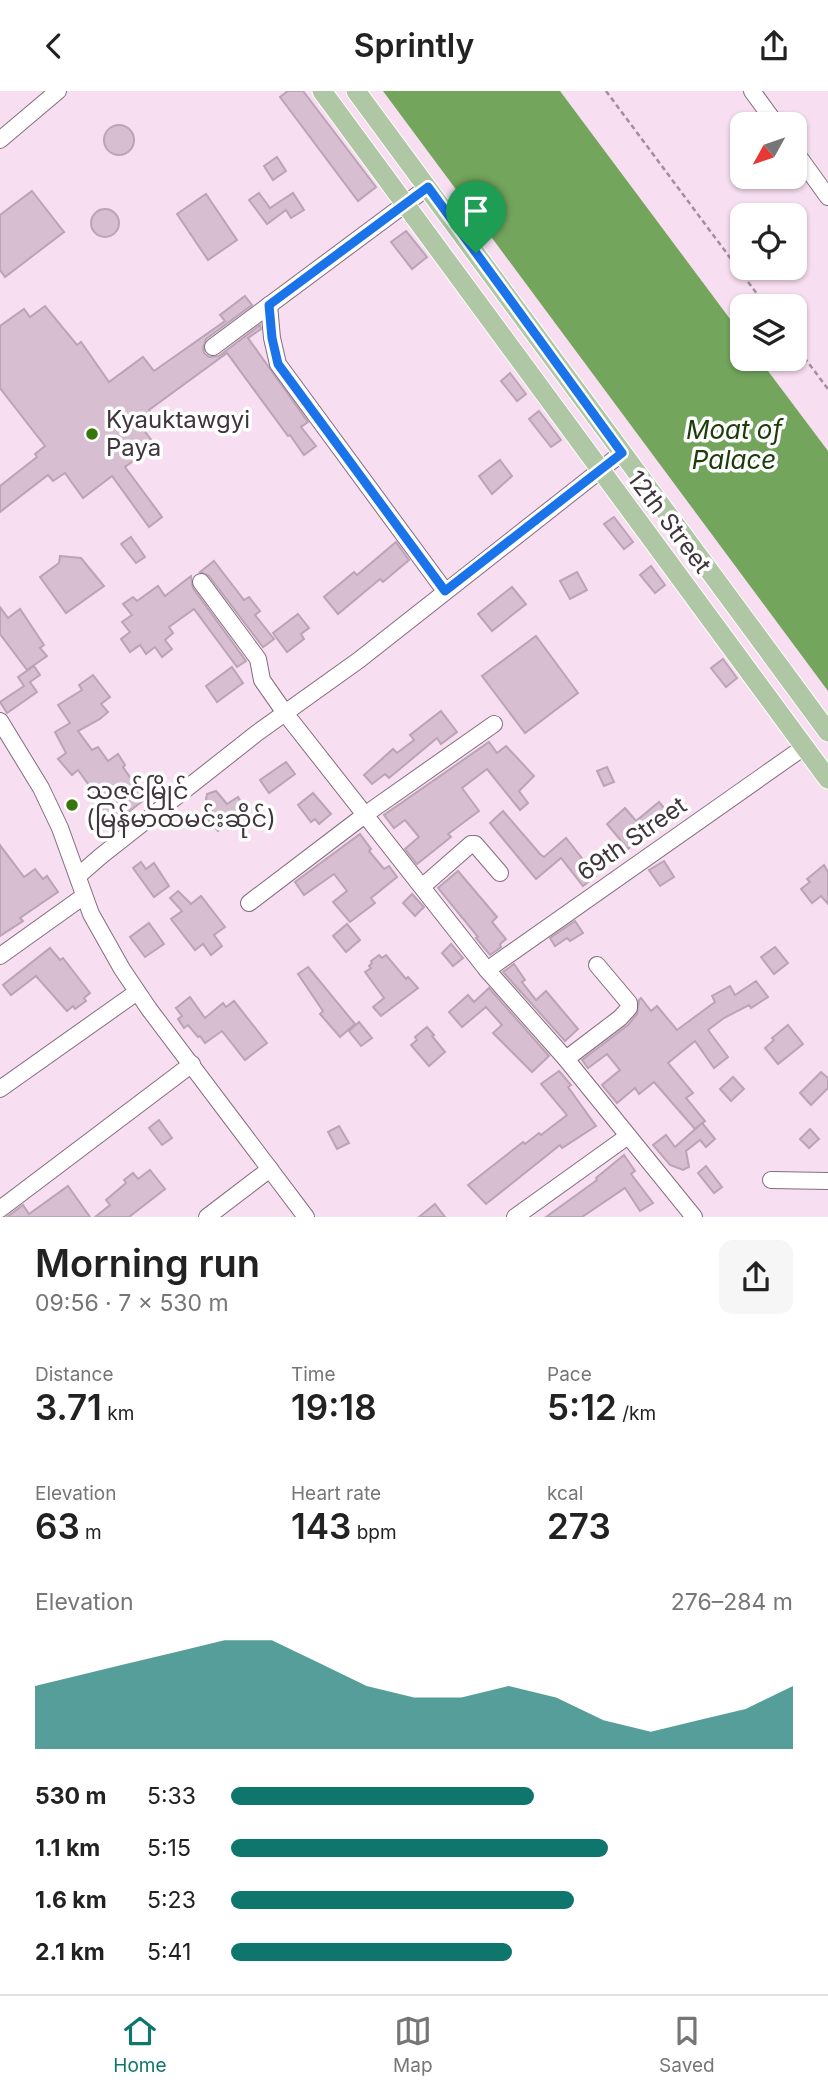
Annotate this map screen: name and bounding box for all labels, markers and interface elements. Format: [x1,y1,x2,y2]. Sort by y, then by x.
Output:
text: Sprintly [354,26,474,65]
icon: back [35,27,73,65]
icon: share [755,27,793,65]
north arrow [730,112,807,189]
map controls [730,112,807,371]
pin [446,181,506,253]
icon: arrive [457,192,495,230]
button: locate [730,203,807,280]
button: layers [730,294,807,371]
place label: Kyauktawgyi Paya [106,405,250,462]
water label: Moat of Palace [686,414,784,475]
marker: Kyauktawgyi Paya [84,426,100,442]
street label: 12th Street [621,465,717,579]
place label: သဇင်မြိုင် (မြန်မာထမင်းဆိုင်) [86,775,276,838]
street label: 69th Street [572,790,692,887]
marker: သဇင်မြိုင် (မြန်မာထမင်းဆိုင်) [64,797,80,813]
text: Morning run [35,1240,260,1286]
button: share [719,1240,793,1314]
text: 09:56 · 7 × 530 m [35,1289,229,1317]
text: Distance [35,1363,113,1386]
text: Time [291,1363,336,1386]
text: Pace [547,1363,592,1386]
text: 3.71 [35,1386,102,1428]
text: 19:18 [291,1386,377,1428]
text: 5:12 [547,1386,617,1428]
text: km [102,1402,134,1425]
text: /km [617,1402,656,1425]
text: Elevation [35,1482,116,1505]
text: Heart rate [291,1482,381,1505]
text: kcal [547,1482,583,1505]
text: 63 [35,1505,80,1547]
text: 143 [291,1505,351,1547]
text: 273 [547,1505,611,1547]
text: m [80,1521,102,1544]
text: bpm [351,1521,397,1544]
text: Elevation [35,1588,134,1616]
text: 276–284 m [671,1588,793,1616]
text: 530 m [35,1782,107,1810]
text: 5:33 [147,1782,196,1810]
text: 1.1 km [35,1834,100,1862]
text: 5:15 [147,1834,191,1862]
text: 1.6 km [35,1886,107,1914]
text: 5:23 [147,1886,196,1914]
text: 2.1 km [35,1938,105,1966]
text: 5:41 [147,1938,191,1966]
tab: Home [113,2012,167,2077]
tab: Map [393,2012,433,2077]
tab: Saved [659,2012,715,2077]

